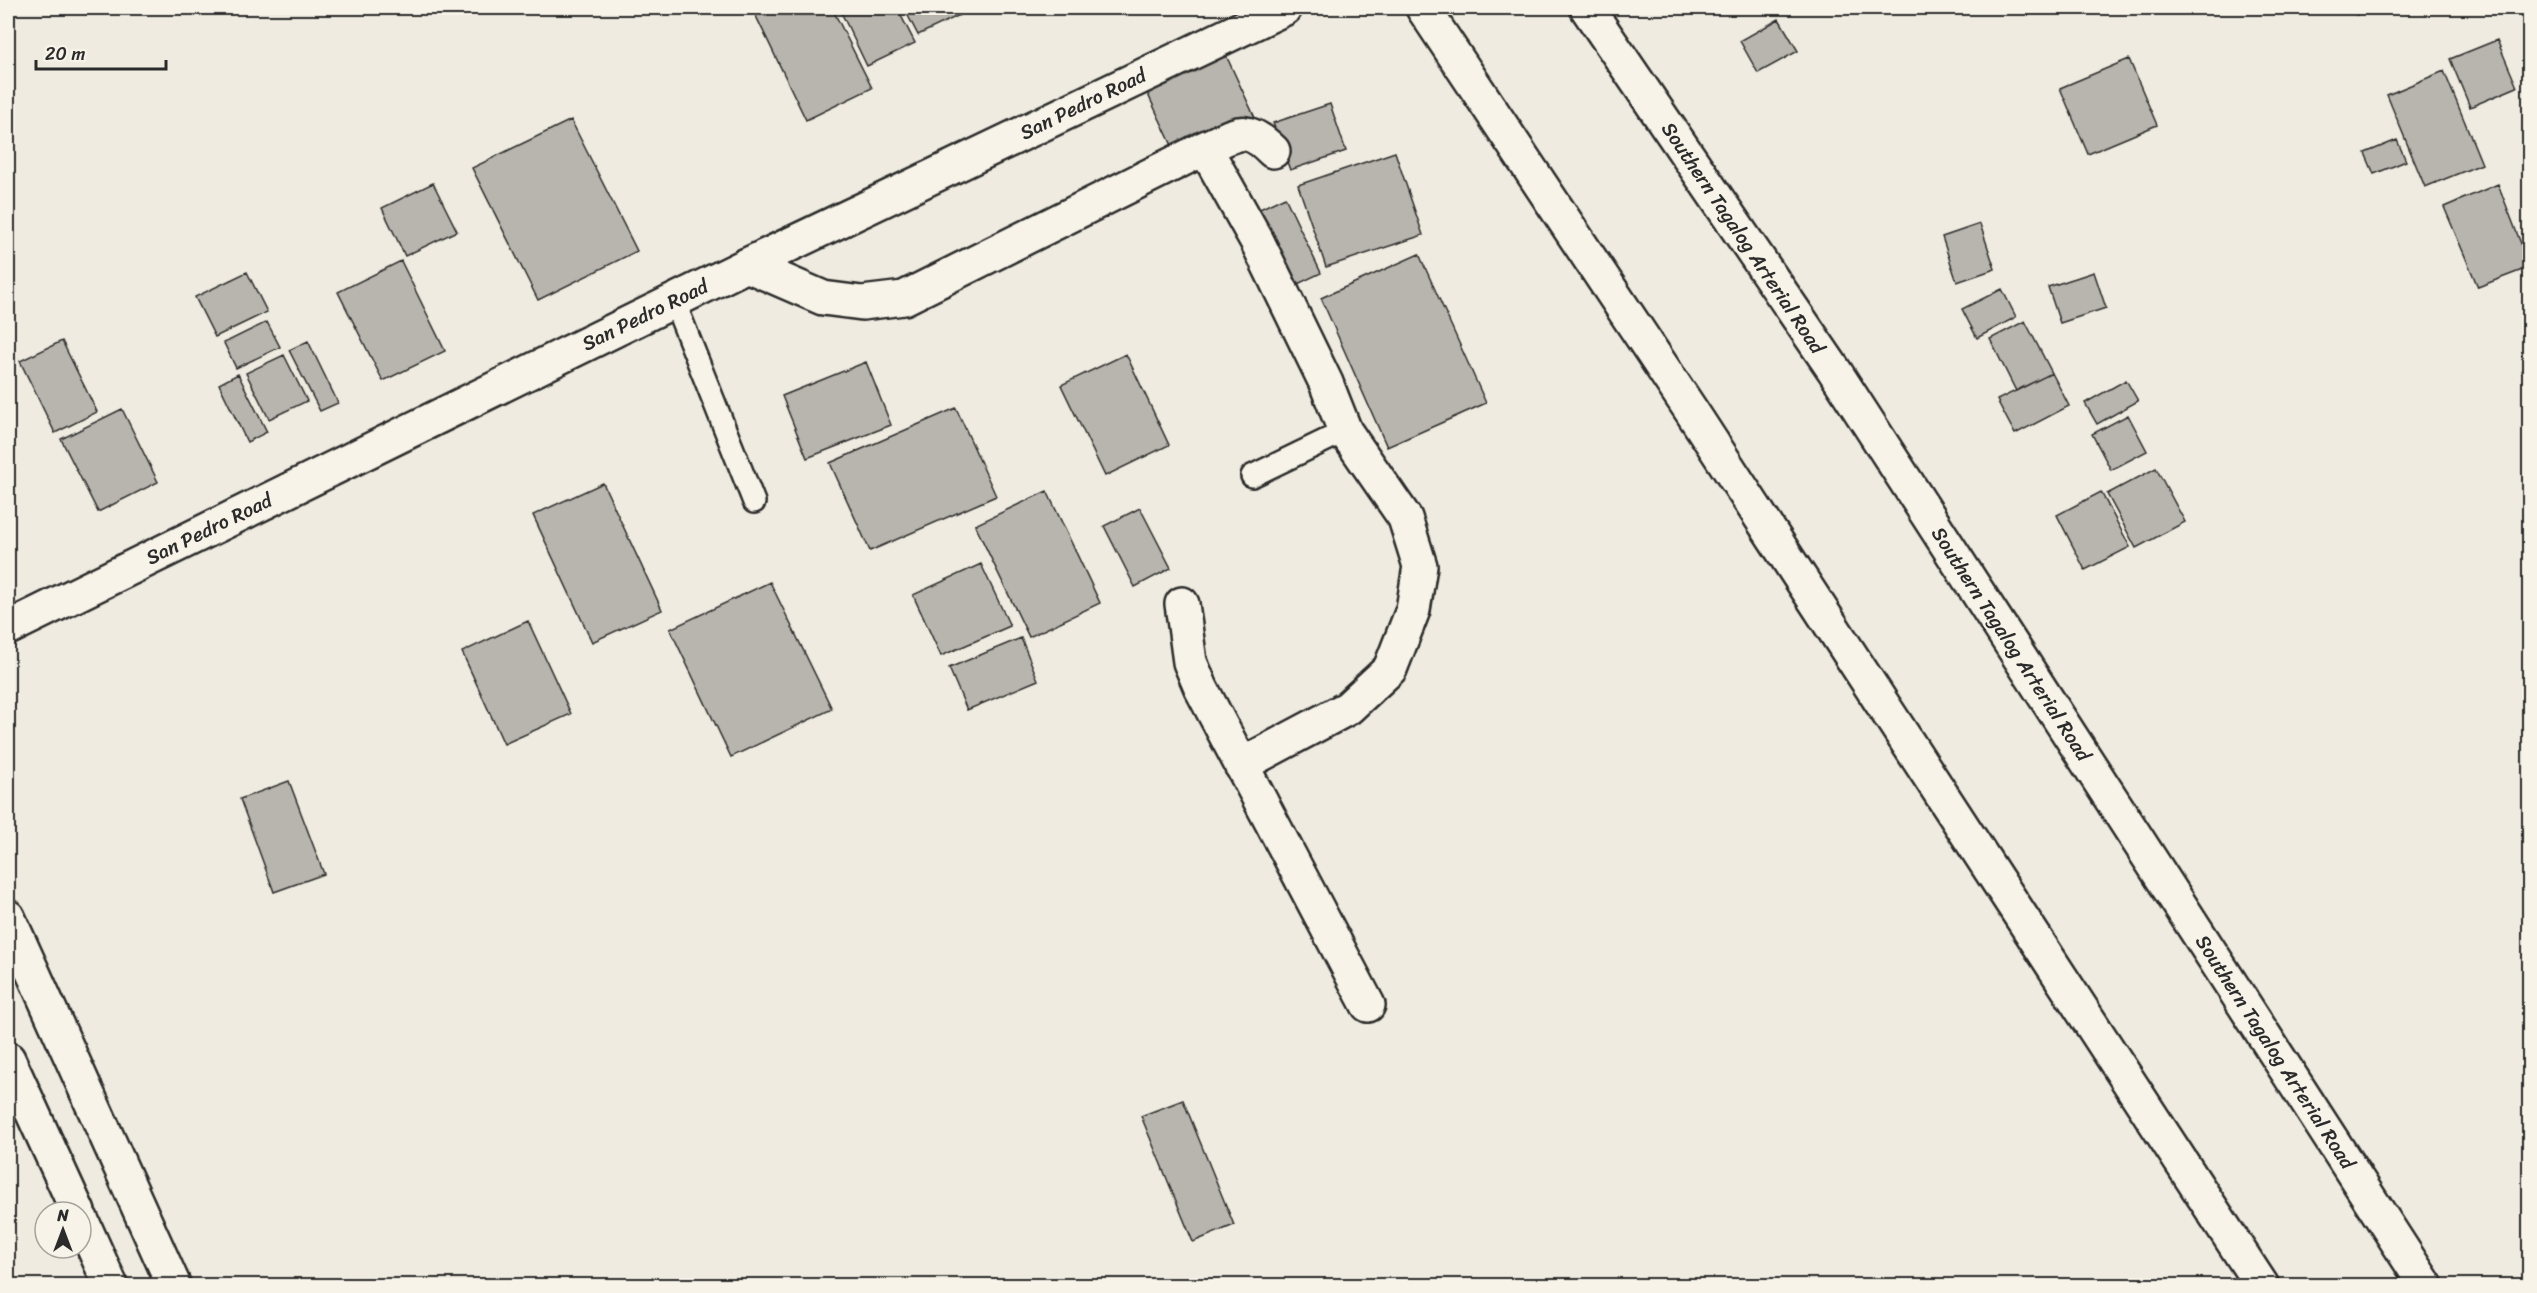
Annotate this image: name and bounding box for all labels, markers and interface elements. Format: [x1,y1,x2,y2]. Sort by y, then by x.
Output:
scale bar [36,33,166,71]
text: 20 m [45,38,85,70]
street label: San Pedro Road [1014,58,1154,150]
street label: Southern Tagalog Arterial Road [1652,115,1835,363]
street label: San Pedro Road [576,269,716,361]
street label: San Pedro Road [140,483,280,575]
street label: Southern Tagalog Arterial Road [1922,520,2101,770]
street label: Southern Tagalog Arterial Road [2186,928,2365,1178]
north arrow [33,1200,93,1260]
text: N [56,1201,69,1230]

